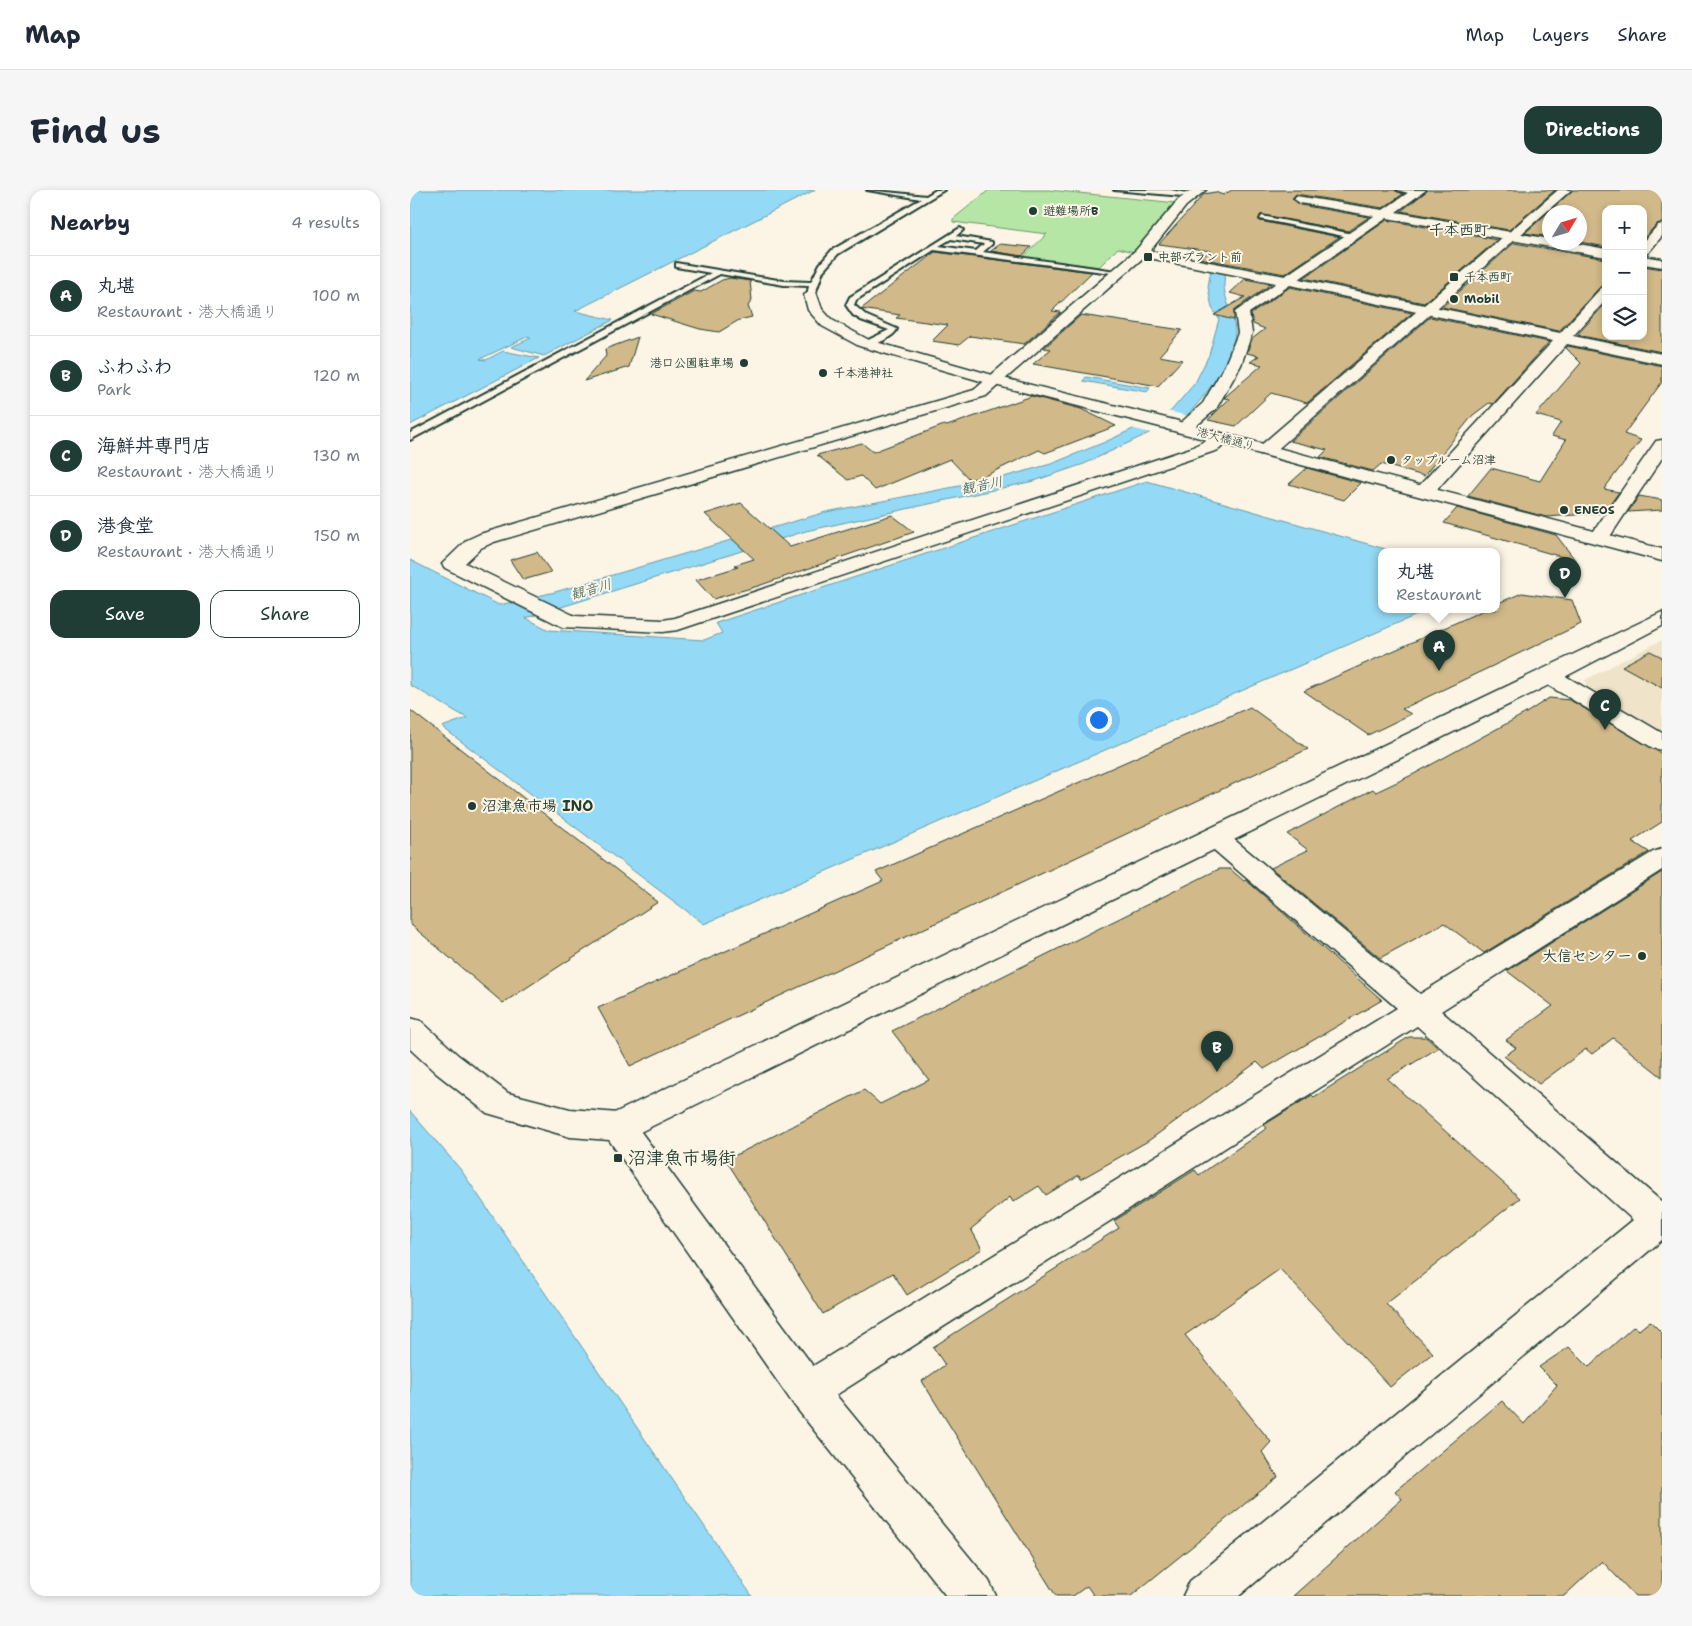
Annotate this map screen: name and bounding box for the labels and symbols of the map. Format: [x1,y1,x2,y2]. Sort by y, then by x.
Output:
place label: 避難場所B [1043,203,1099,219]
marker: 避難場所B [1027,205,1039,217]
north arrow [1542,205,1587,250]
district label: 千本西町 [1429,220,1489,240]
place label: 中部プラント前 [1158,249,1242,265]
marker: 中部プラント前 [1142,251,1154,263]
place label: 千本西町 [1464,269,1512,285]
marker: 千本西町 [1448,271,1460,283]
place label: Mobil [1464,291,1499,307]
marker: Mobil [1448,293,1460,305]
place label: 港口公園駐車場 [650,355,734,371]
marker: 港口公園駐車場 [738,357,750,369]
place label: 千本港神社 [833,365,893,381]
marker: 千本港神社 [817,367,829,379]
street label: 港大橋通り [1195,424,1257,454]
place label: タップルーム沼津 [1401,452,1496,468]
marker: タップルーム沼津 [1385,454,1397,466]
water label: 観音川 [960,472,1004,498]
place label: ENEOS [1574,502,1615,518]
marker: ENEOS [1558,504,1570,516]
pin: D [1549,557,1581,598]
water label: 観音川 [568,575,614,603]
pin: A [1423,630,1455,671]
pin: C [1589,689,1621,730]
your location [1086,707,1112,733]
place label: 沼津魚市場 INO [482,796,593,816]
marker: 沼津魚市場 INO [466,800,478,812]
place label: 大信センター [1542,946,1632,966]
marker: 大信センター [1636,950,1648,962]
pin: B [1201,1031,1233,1072]
place label: 沼津魚市場街 [628,1146,736,1170]
marker: 沼津魚市場街 [612,1152,624,1164]

